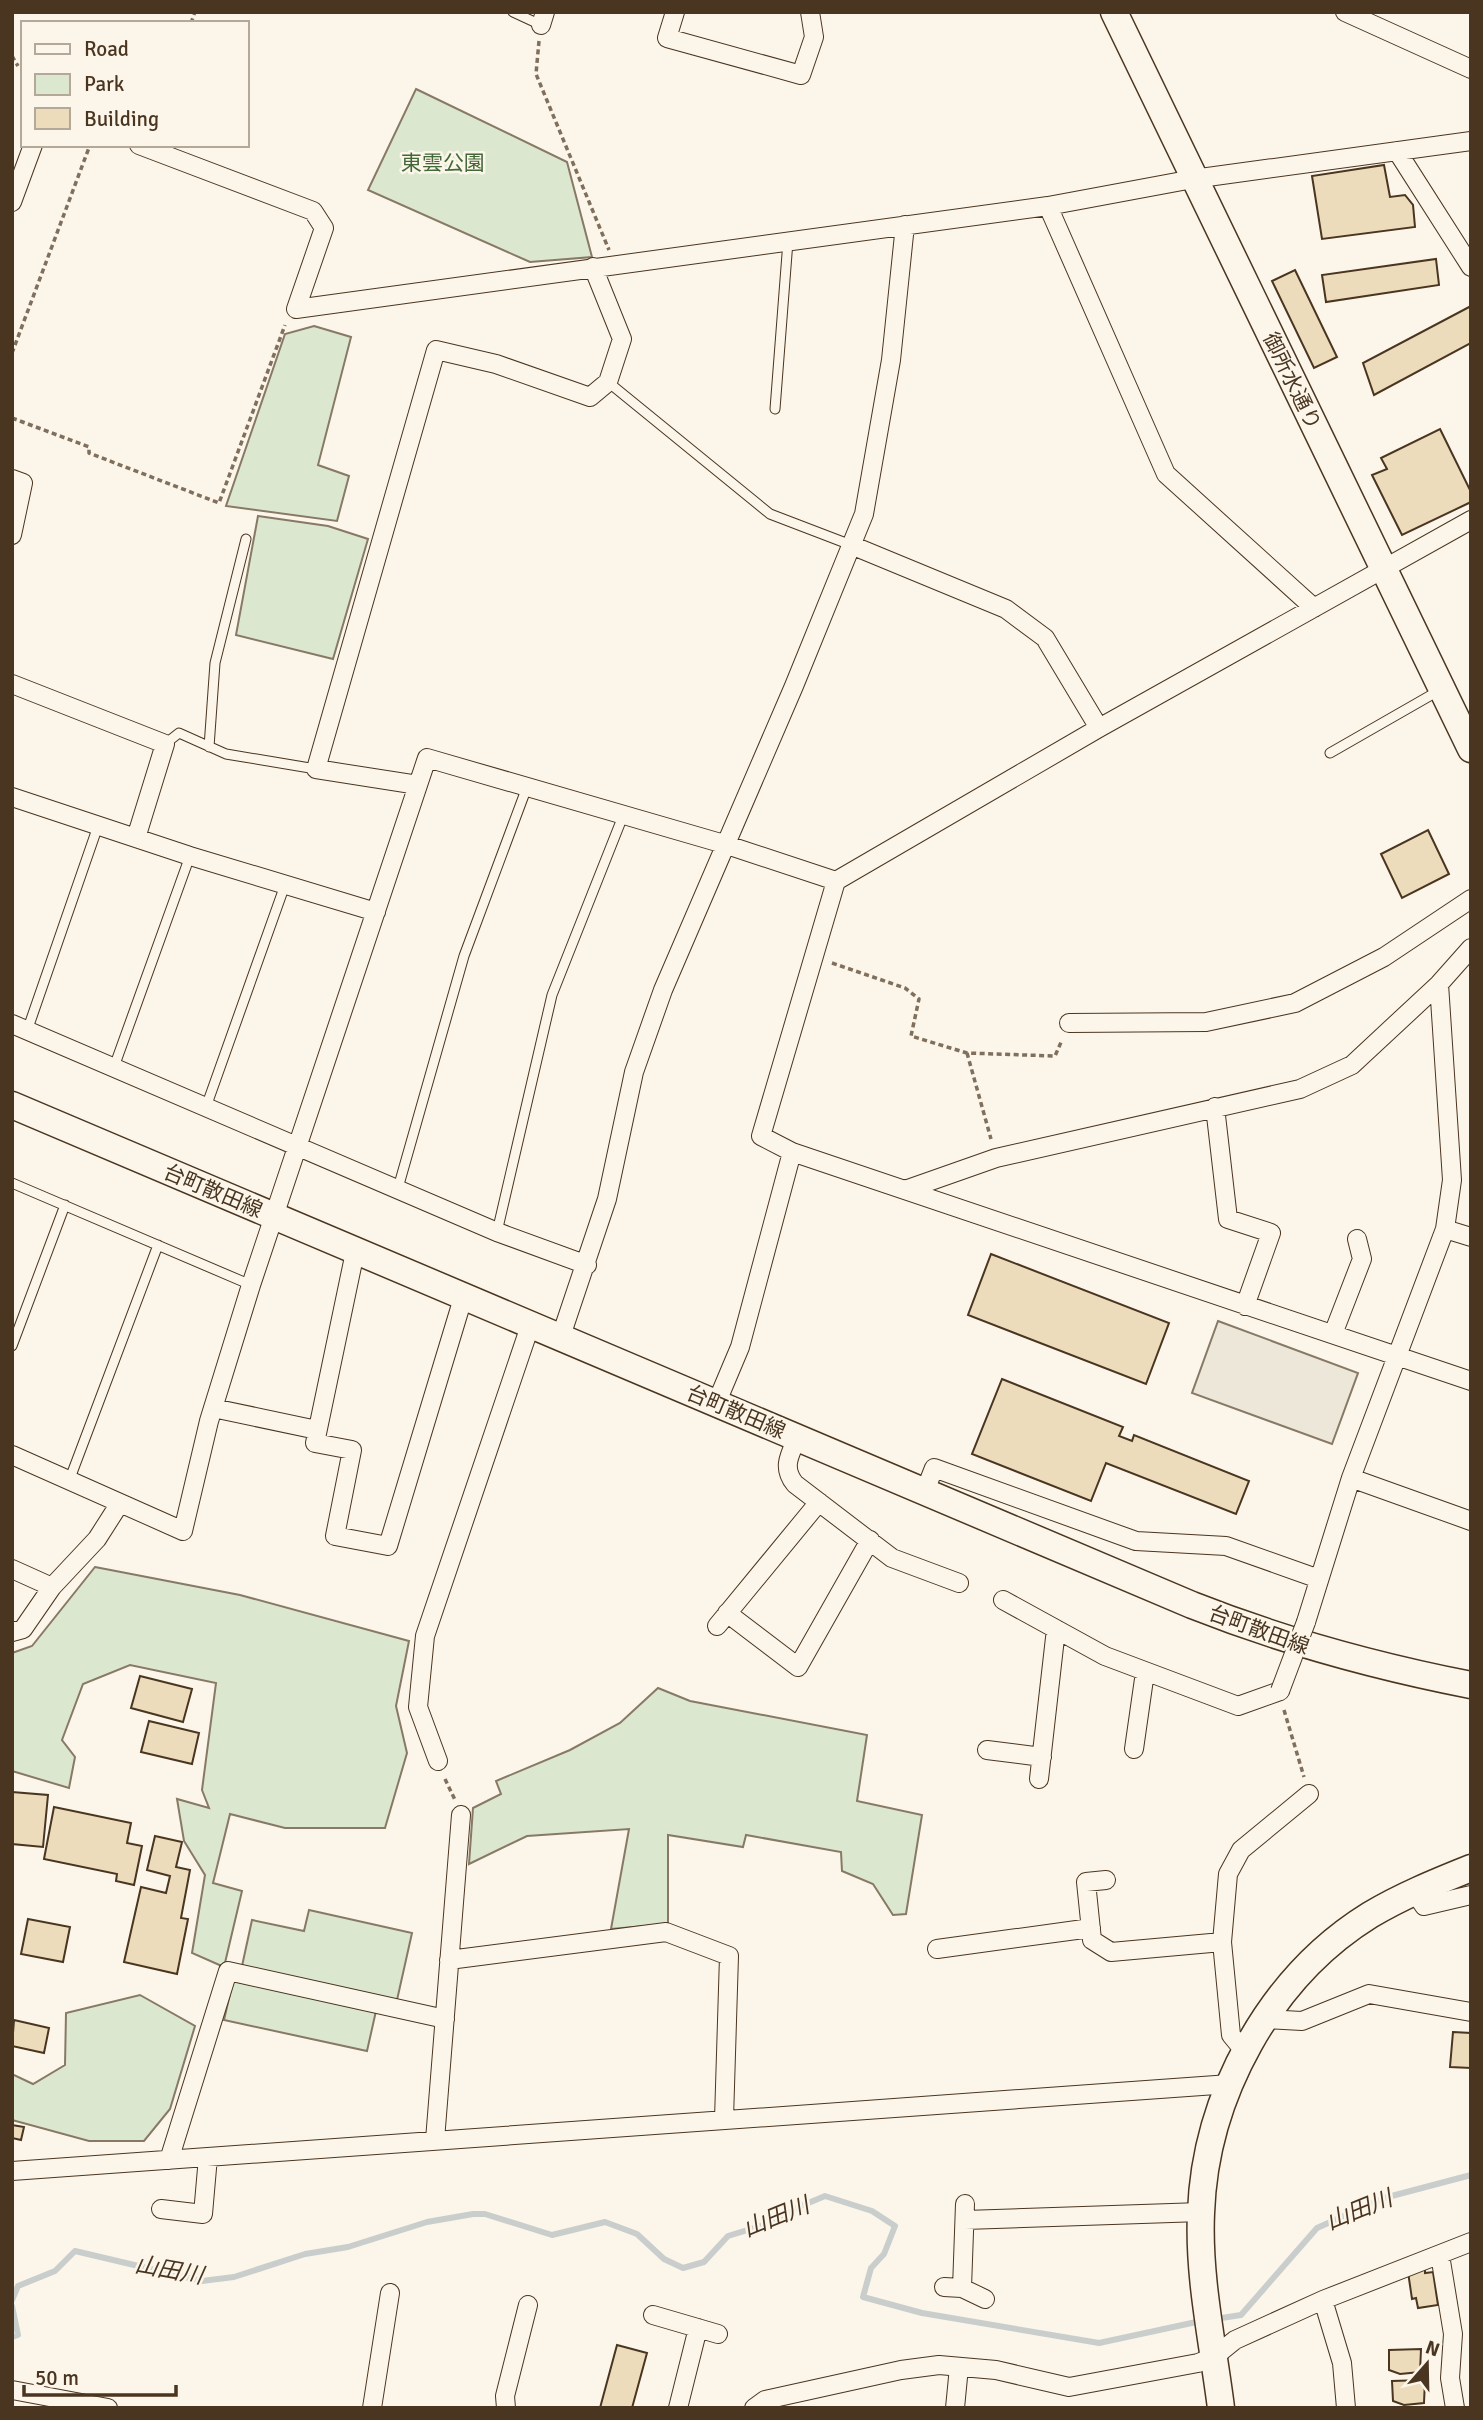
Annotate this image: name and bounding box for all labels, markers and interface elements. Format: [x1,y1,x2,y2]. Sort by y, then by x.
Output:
legend [21,21,248,147]
text: Road [84,36,129,62]
text: Park [84,71,125,97]
text: Building [84,106,159,132]
park label: 東雲公園 [401,150,485,176]
street label: 御所水通り [1257,328,1327,434]
street label: 台町散田線 [160,1159,266,1223]
street label: 台町散田線 [683,1380,789,1444]
street label: 台町散田線 [1205,1600,1313,1660]
water label: 山田川 [1322,2183,1399,2236]
water label: 山田川 [739,2190,816,2243]
water label: 山田川 [133,2250,208,2291]
north arrow [1392,2329,1462,2399]
text: N [1422,2335,1443,2363]
scale bar [24,2354,177,2398]
text: 50 m [35,2365,79,2391]

